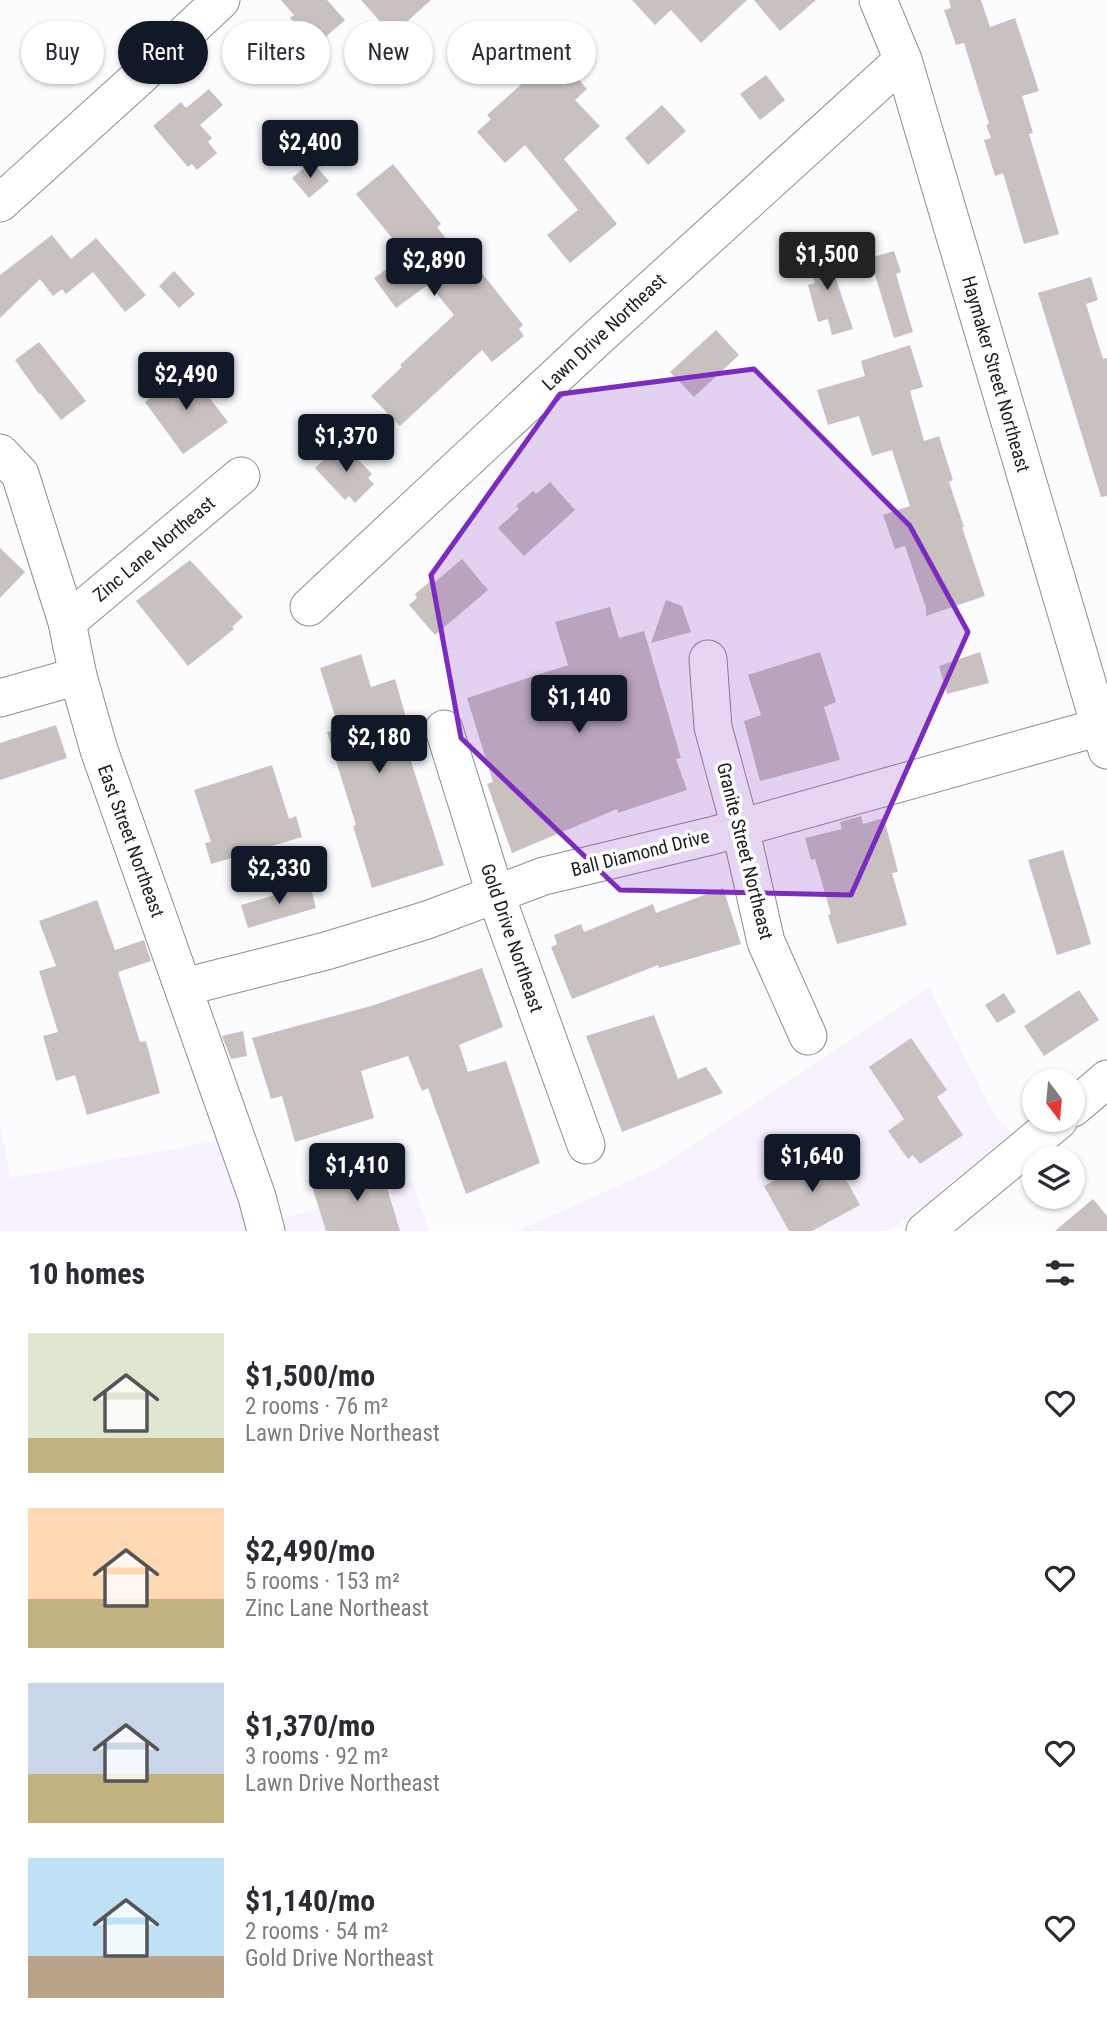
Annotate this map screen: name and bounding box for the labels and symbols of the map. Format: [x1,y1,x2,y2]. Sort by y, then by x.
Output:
pin: $2,400 [253,120,367,180]
pin: $1,500 [770,232,884,292]
pin: $2,890 [377,238,491,298]
street label: Lawn Drive Northeast [537,269,671,395]
street label: Haymaker Street Northeast [957,273,1035,475]
pin: $2,490 [129,352,243,412]
pin: $1,370 [289,414,403,474]
street label: Zinc Lane Northeast [88,491,220,607]
pin: $1,140 [522,676,636,735]
pin: $2,180 [322,716,436,775]
street label: Granite Street Northeast [712,760,778,942]
street label: East Street Northeast [93,762,169,920]
street label: Ball Diamond Drive [569,825,712,881]
pin: $2,330 [222,846,336,906]
street label: Gold Drive Northeast [476,861,548,1015]
north arrow [1022,1069,1085,1132]
pin: $1,640 [755,1134,869,1194]
pin: $1,410 [300,1144,414,1203]

